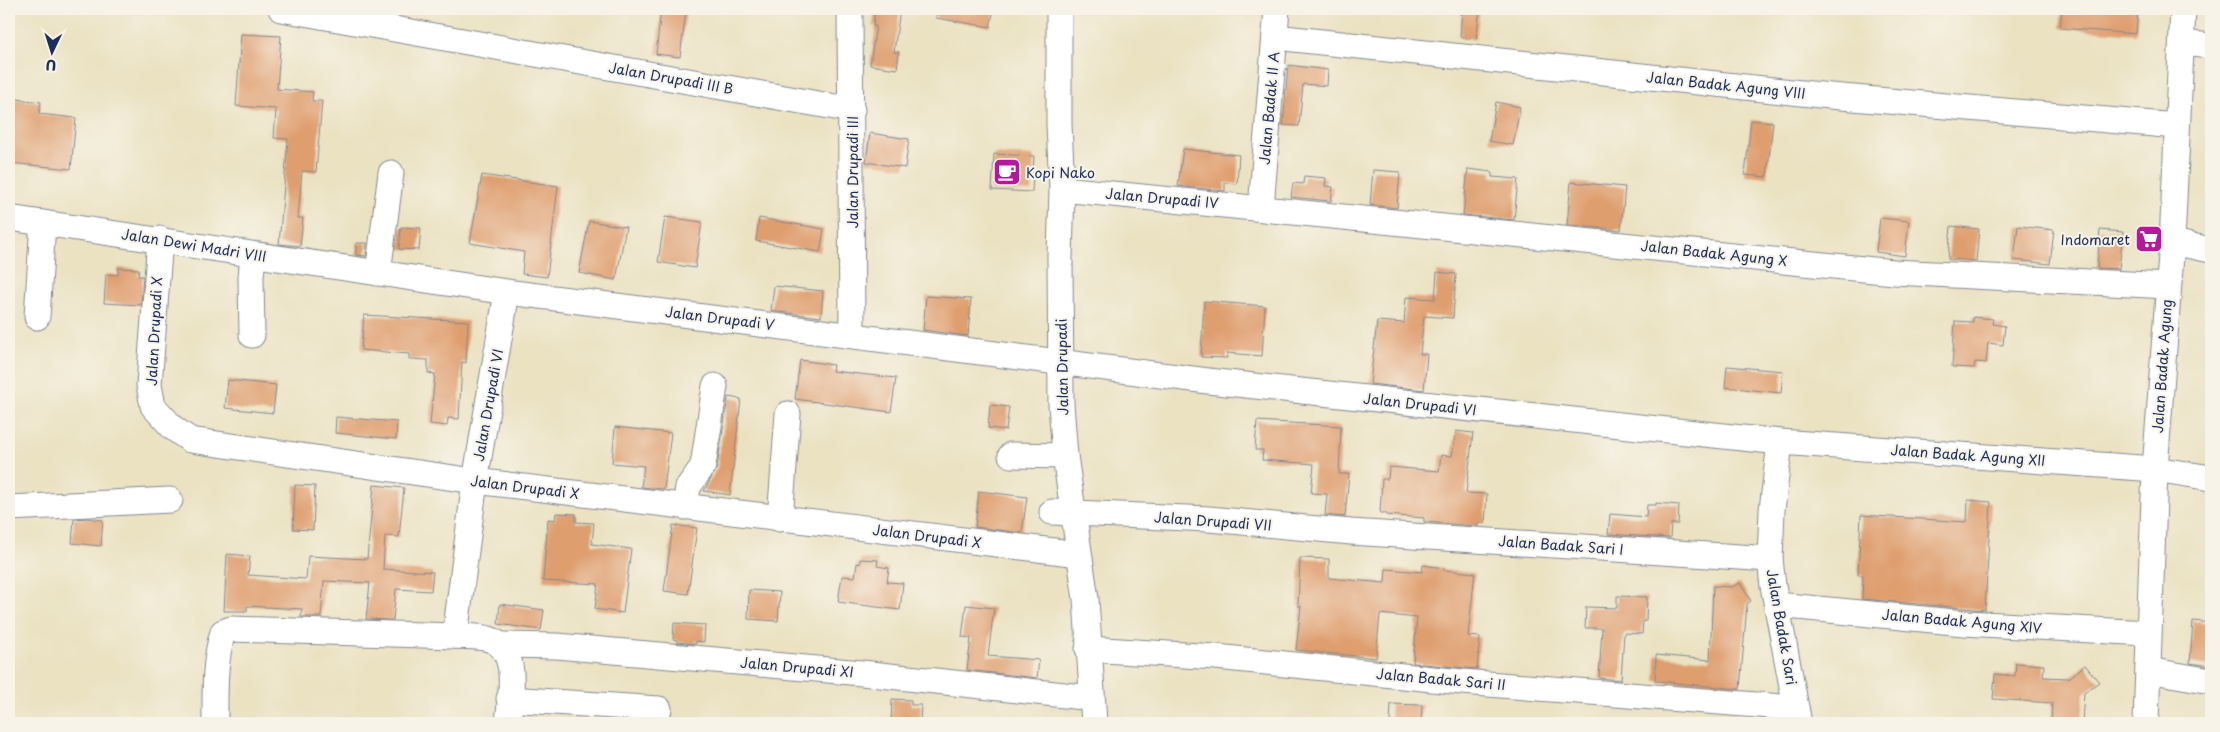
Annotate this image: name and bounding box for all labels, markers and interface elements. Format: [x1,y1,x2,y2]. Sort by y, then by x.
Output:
north arrow [28,28,78,78]
street label: Jalan Badak II A [1254,50,1284,165]
text: U [45,55,57,76]
street label: Jalan Drupadi III B [607,57,735,99]
street label: Jalan Badak Agung VIII [1645,66,1807,104]
street label: Jalan Drupadi III [842,116,863,228]
cafe icon: Kopi Nako [992,157,1022,187]
place label: Kopi Nako [1026,162,1095,183]
street label: Jalan Drupadi IV [1105,183,1220,213]
street label: Jalan Dewi Madri VIII [120,223,268,267]
supermarket icon: Indomaret [2134,224,2164,254]
place label: Indomaret [2060,229,2130,250]
street label: Jalan Badak Agung X [1640,235,1789,271]
street label: Jalan Drupadi X [141,276,167,386]
street label: Jalan Badak Agung [2147,299,2177,433]
street label: Jalan Drupadi V [664,301,776,335]
street label: Jalan Drupadi [1051,318,1073,416]
street label: Jalan Drupadi VI [468,347,508,463]
street label: Jalan Drupadi VI [1362,388,1478,420]
street label: Jalan Badak Agung XII [1890,439,2046,471]
street label: Jalan Drupadi X [469,470,581,504]
street label: Jalan Drupadi VII [1153,506,1273,536]
street label: Jalan Drupadi X [871,519,983,553]
street label: Jalan Badak Sari I [1498,530,1624,560]
street label: Jalan Badak Sari [1761,567,1803,687]
street label: Jalan Badak Agung XIV [1881,604,2043,639]
street label: Jalan Drupadi XI [739,652,855,682]
street label: Jalan Badak Sari II [1375,663,1507,695]

